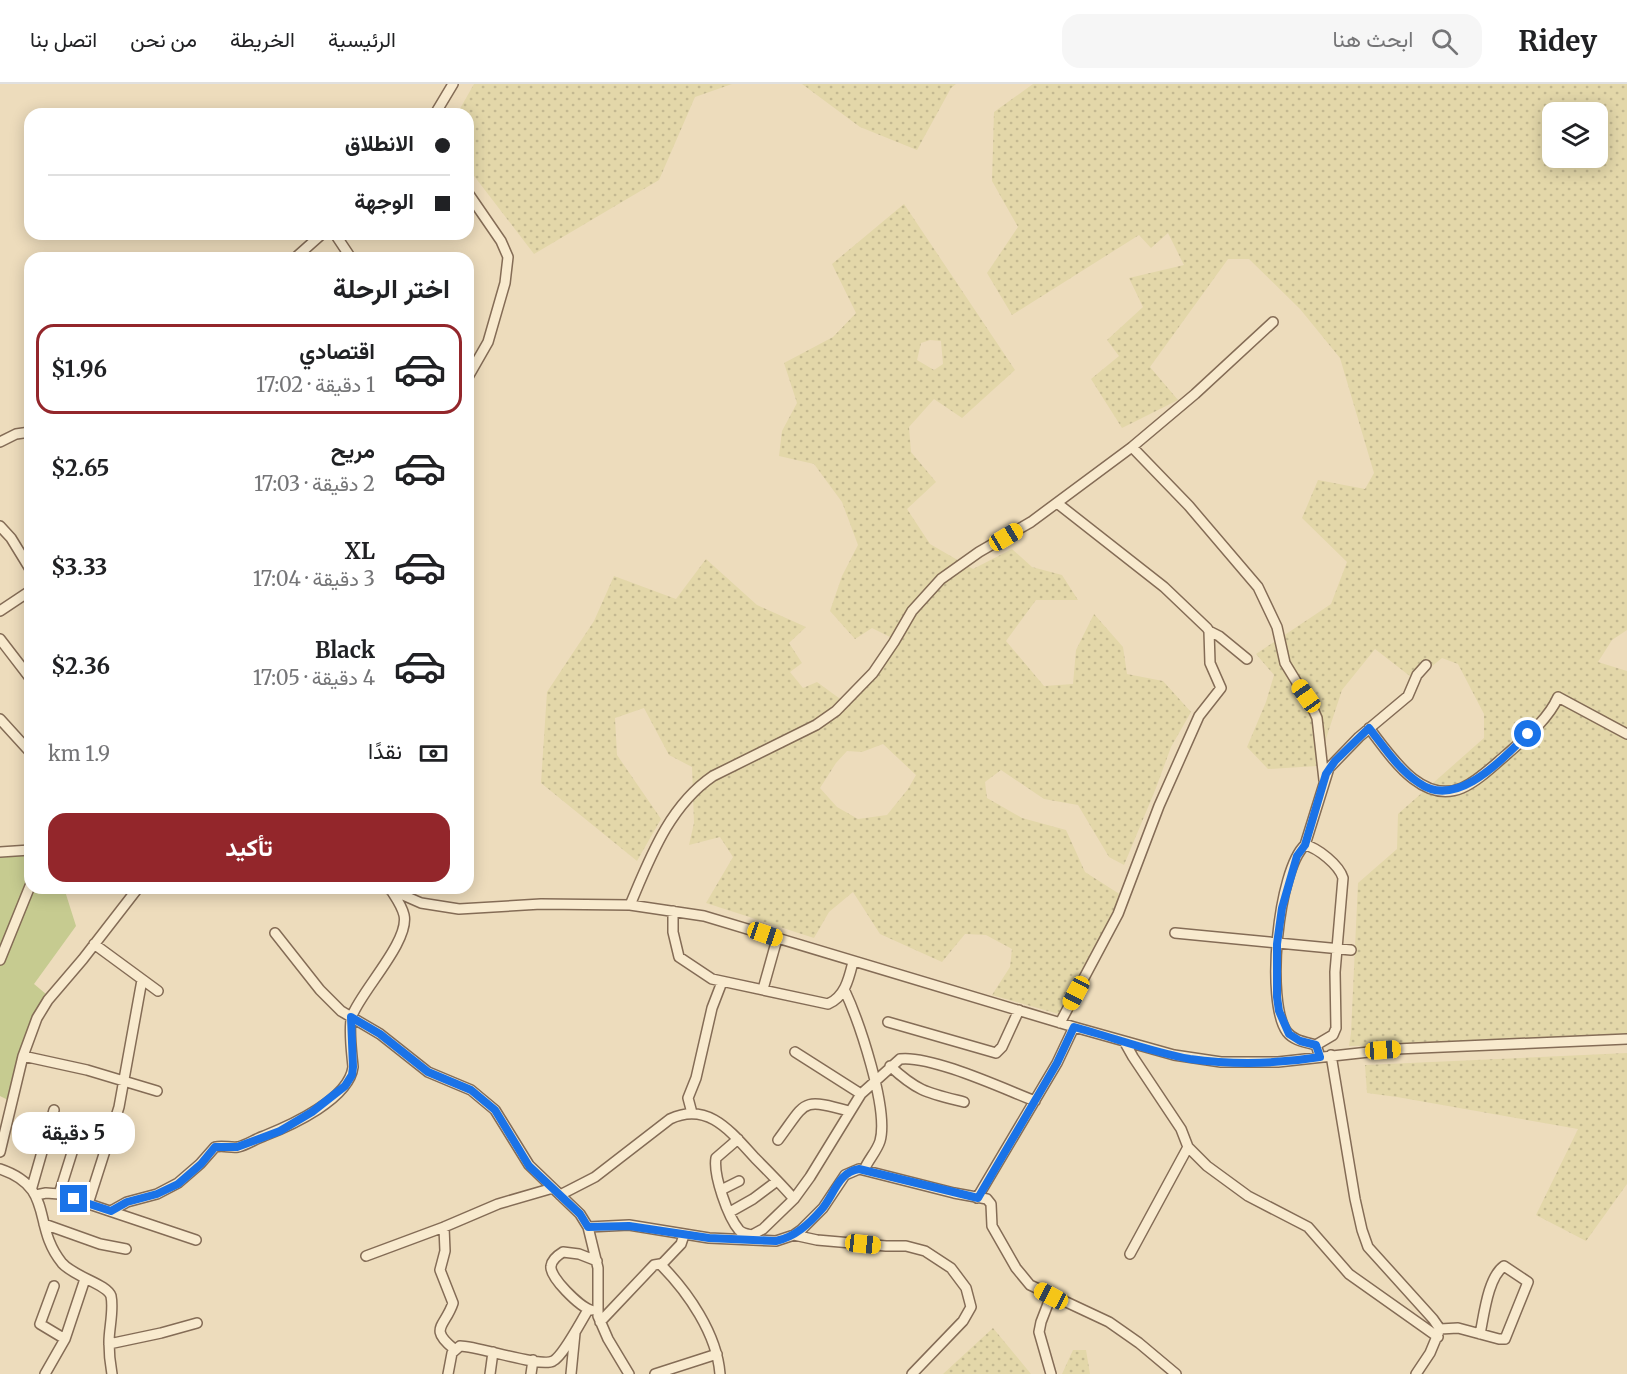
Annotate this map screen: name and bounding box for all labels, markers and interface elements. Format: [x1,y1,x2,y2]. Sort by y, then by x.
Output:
search box [1062,14,1482,68]
text: Ridey [1518,23,1597,59]
text: ابحث هنا [1333,25,1413,53]
icon: search [1428,25,1461,58]
text: اتصل بنا [30,26,97,53]
text: من نحن [130,26,197,53]
text: الخريطة [230,26,295,53]
text: الرئيسية [328,26,396,53]
map controls [1542,102,1608,168]
button: layers [1542,102,1608,168]
text: الانطلاق [345,129,414,157]
text: الوجهة [354,187,414,215]
text: اختر الرحلة [333,271,450,305]
text: اقتصادي [299,337,375,365]
icon: car [393,342,447,396]
text: $1.96 [51,355,107,383]
text: 1 دقيقة · 17:02 [256,372,375,397]
text: مريح [331,436,375,464]
icon: car [393,441,447,495]
text: $2.65 [51,454,109,482]
text: 2 دقيقة · 17:03 [254,471,375,496]
car [986,520,1026,554]
text: XL [345,537,375,565]
icon: car [393,540,447,594]
text: $3.33 [51,553,107,581]
text: 3 دقيقة · 17:04 [253,566,375,591]
text: Black [315,636,375,664]
icon: car [393,639,447,693]
text: $2.36 [51,652,110,680]
text: 4 دقيقة · 17:05 [253,665,375,690]
car [1288,676,1324,716]
route start [1514,720,1541,747]
text: نقدًا [368,737,402,765]
icon: cash [417,737,450,770]
text: 1.9 km [48,741,110,766]
button: تأكيد [48,813,450,882]
car [745,920,785,948]
car [1060,973,1092,1013]
car [1364,1040,1402,1060]
callout: 5 دقيقة [13,1112,136,1154]
text: 5 دقيقة [42,1120,105,1145]
route end [60,1185,87,1212]
car [844,1233,882,1255]
car [1031,1280,1071,1312]

